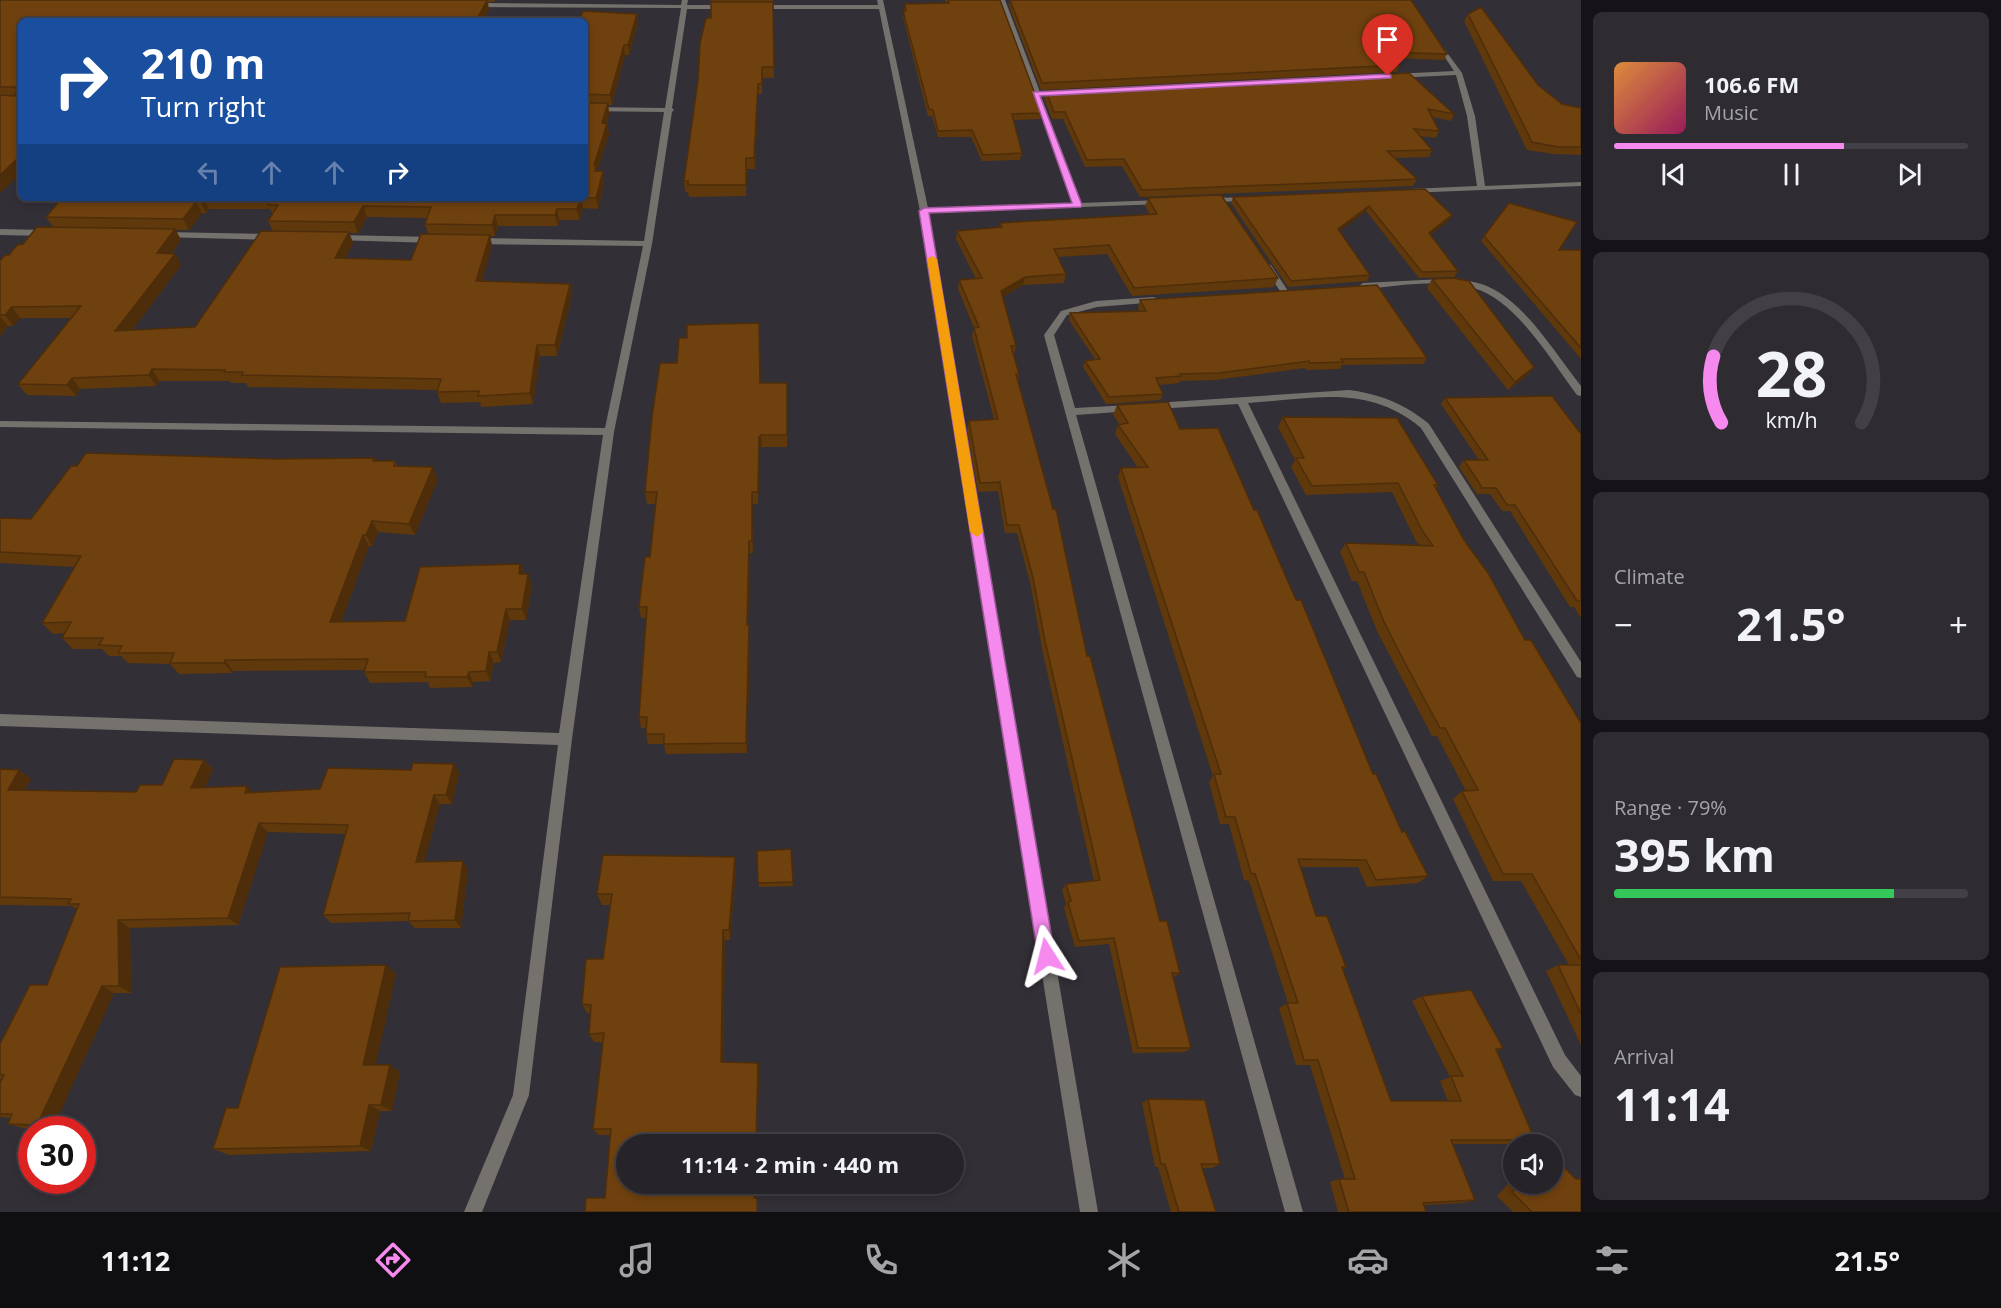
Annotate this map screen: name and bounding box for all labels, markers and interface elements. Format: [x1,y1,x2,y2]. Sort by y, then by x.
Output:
pin [1362,14,1413,76]
icon: arrive [1371,23,1404,56]
text: 210 m [141,34,265,91]
icon: right [42,42,120,120]
text: 106.6 FM [1704,69,1799,99]
text: Turn right [141,88,266,125]
text: Music [1704,99,1758,126]
icon: left [192,156,225,189]
icon: ahead [255,156,288,189]
icon: ahead [318,156,351,189]
icon: right [381,156,414,189]
icon: previous [1657,158,1690,191]
icon: pause [1775,158,1808,191]
icon: next [1893,158,1926,191]
text: 28 [1755,330,1827,415]
text: km/h [1765,405,1817,434]
text: Climate [1614,563,1685,590]
text: 21.5° [1736,593,1846,654]
text: − [1614,602,1633,647]
text: + [1949,602,1968,647]
text: Range · 79% [1614,794,1727,821]
text: 395 km [1614,824,1775,885]
position arrow [1015,924,1079,988]
text: Arrival [1614,1043,1674,1070]
text: 11:14 [1614,1073,1730,1134]
speed limit sign: 30 [18,1116,96,1194]
map controls [1503,1134,1563,1194]
button: sound [1503,1134,1563,1194]
text: 11:14 · 2 min · 440 m [681,1149,899,1179]
icon: directions [372,1239,414,1281]
icon: music [616,1239,658,1281]
icon: phone [860,1239,902,1281]
icon: climate [1103,1239,1145,1281]
icon: car [1347,1239,1389,1281]
icon: filters [1591,1239,1633,1281]
text: 11:12 [101,1242,170,1279]
text: 21.5° [1834,1242,1900,1279]

